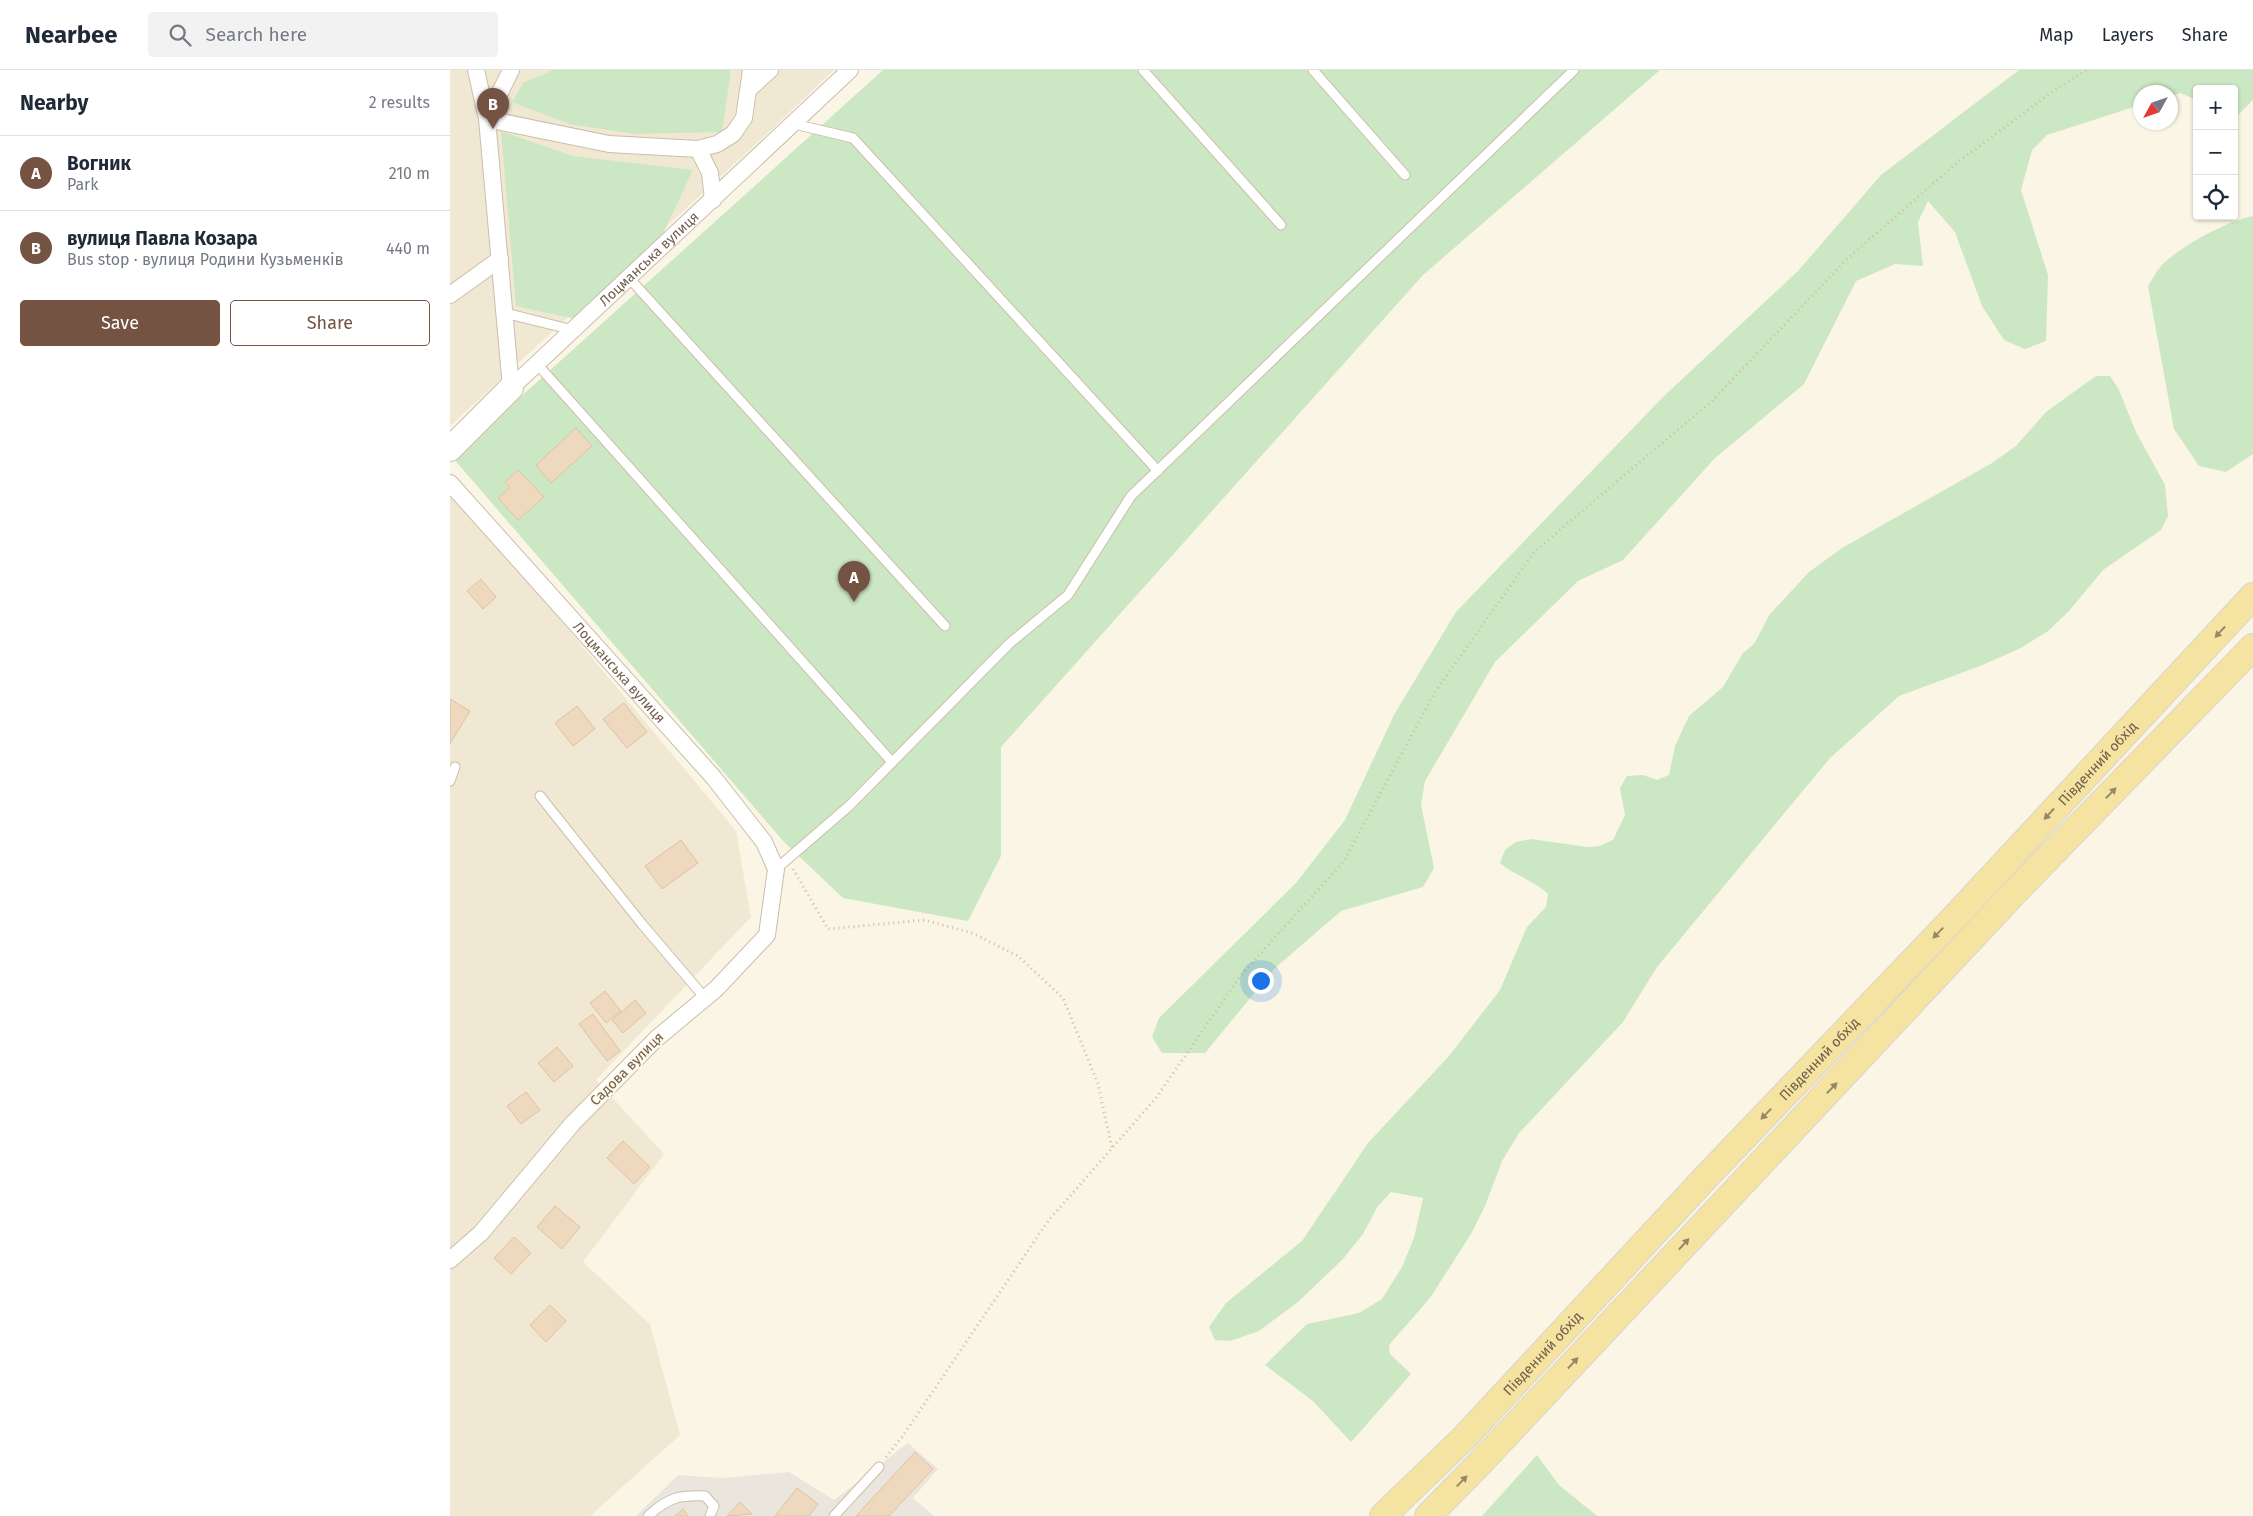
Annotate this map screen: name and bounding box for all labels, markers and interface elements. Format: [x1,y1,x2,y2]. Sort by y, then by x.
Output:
search box [148,12,498,57]
text: Nearbee [25,21,118,49]
icon: search [166,21,194,49]
text: Search here [206,23,307,46]
text: Map [2039,24,2074,46]
text: Layers [2102,24,2154,46]
text: Share [2182,24,2228,46]
north arrow [2133,85,2178,130]
map controls [2193,85,2238,220]
button: + [2193,85,2238,130]
pin: B [477,88,509,129]
text: Nearby [20,90,88,116]
text: 2 results [369,93,430,112]
button: − [2193,130,2238,175]
text: Вогник [67,152,131,175]
text: A [31,164,41,183]
text: 210 m [389,164,430,183]
text: Park [67,175,99,194]
button: locate [2193,175,2238,220]
street label: Лоцманська вулиця [596,208,702,309]
text: вулиця Павла Козара [67,227,258,250]
text: B [31,239,41,258]
text: 440 m [386,239,430,258]
text: Bus stop · вулиця Родини Кузьменків [67,250,344,269]
button: Save [20,300,220,346]
button: Share [230,300,430,346]
pin: A [838,561,870,602]
street label: Лоцманська вулиця [570,618,669,726]
one-way arrow [2214,625,2226,637]
street label: Південний обхід [2054,718,2141,809]
one-way arrow [2105,787,2117,799]
one-way arrow [2043,808,2055,820]
one-way arrow [1932,927,1944,939]
your location [1248,968,1274,994]
street label: Південний обхід [1776,1014,1863,1104]
street label: Садова вулиця [587,1029,667,1109]
one-way arrow [1826,1082,1838,1094]
one-way arrow [1760,1108,1772,1120]
one-way arrow [1678,1239,1690,1251]
street label: Південний обхід [1499,1308,1586,1399]
one-way arrow [1567,1357,1579,1369]
one-way arrow [1456,1476,1468,1488]

